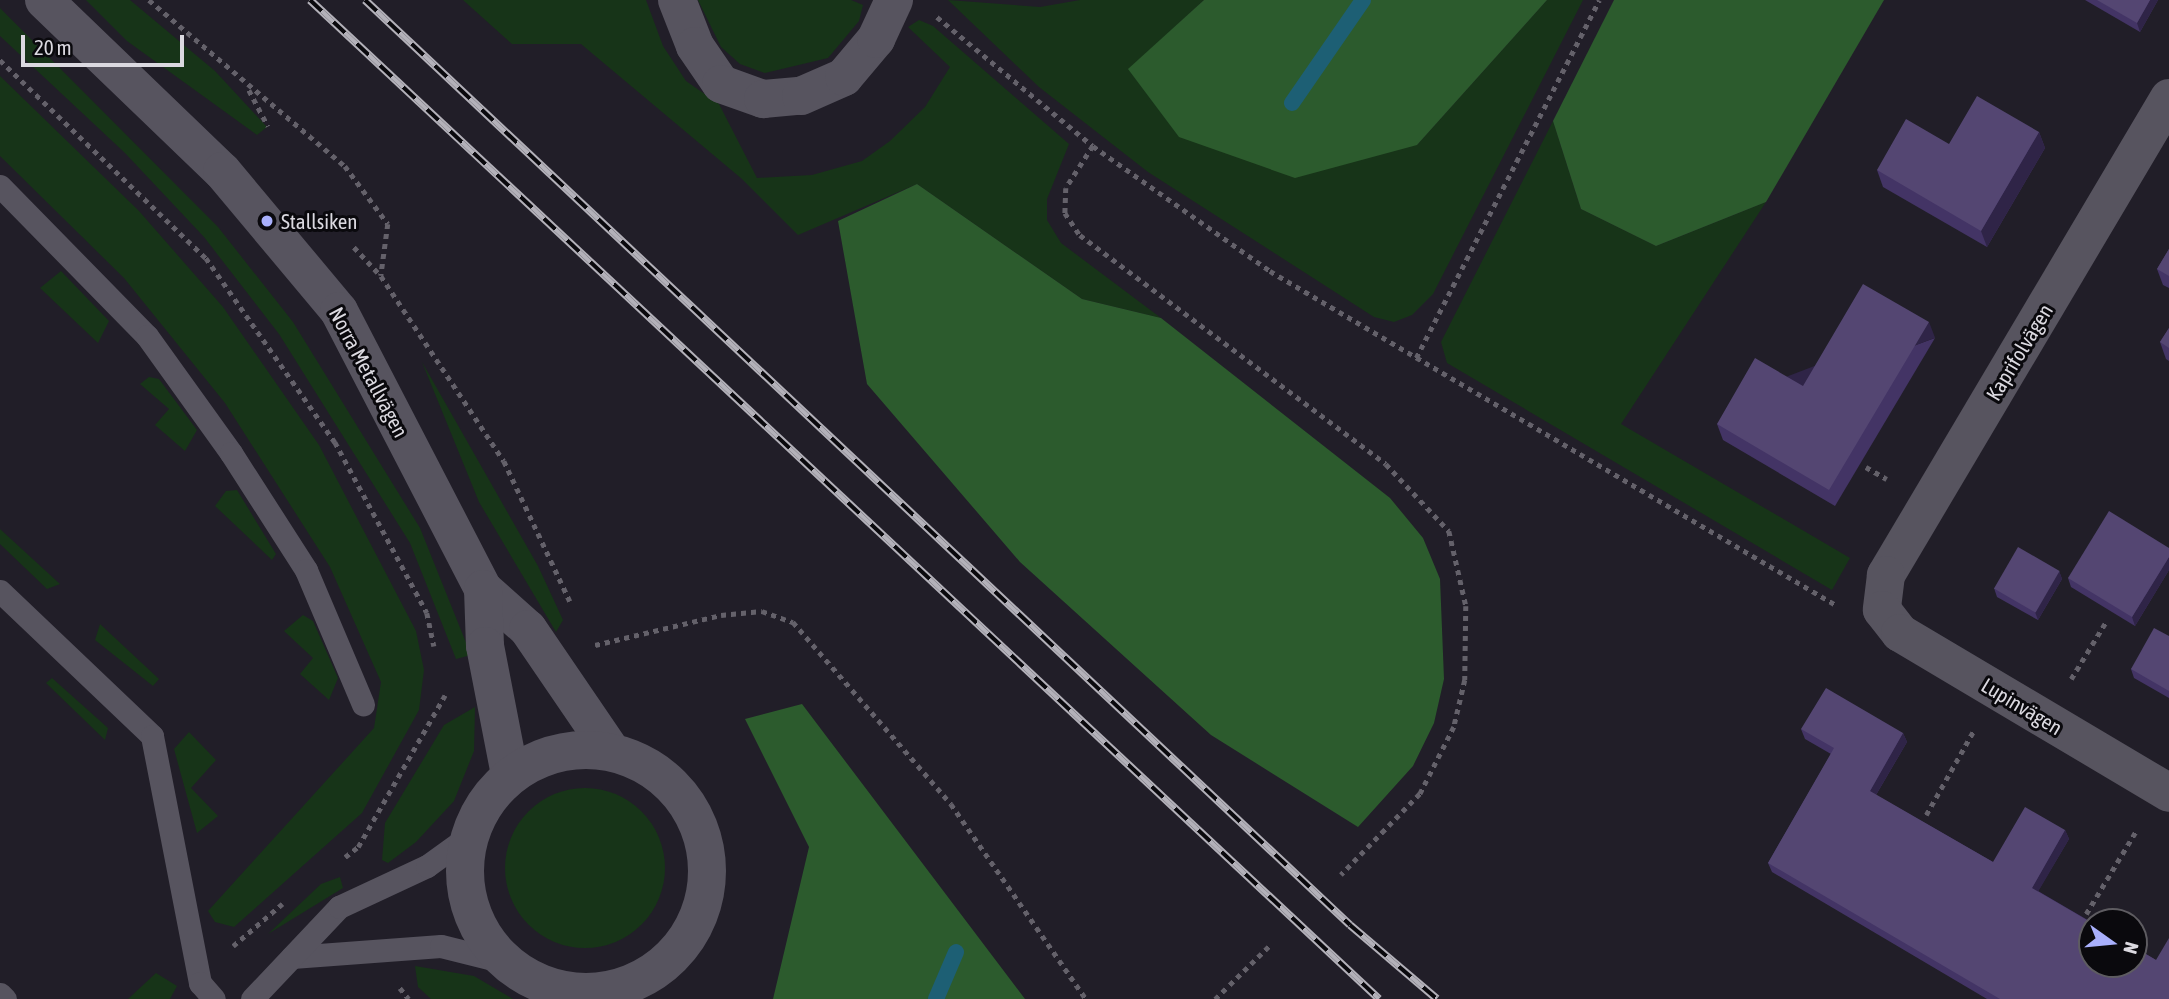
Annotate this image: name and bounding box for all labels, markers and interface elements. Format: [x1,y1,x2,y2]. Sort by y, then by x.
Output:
scale bar [24,21,187,65]
text: 20 m [34,35,72,59]
place label: Stallsiken [281,208,358,234]
marker: Stallsiken [259,213,275,229]
street label: Kaprifolvägen [1980,299,2058,405]
street label: Norra Metallvägen [324,303,414,441]
street label: Lupinvägen [1977,672,2067,740]
north arrow [2078,908,2148,978]
text: N [2119,940,2143,956]

